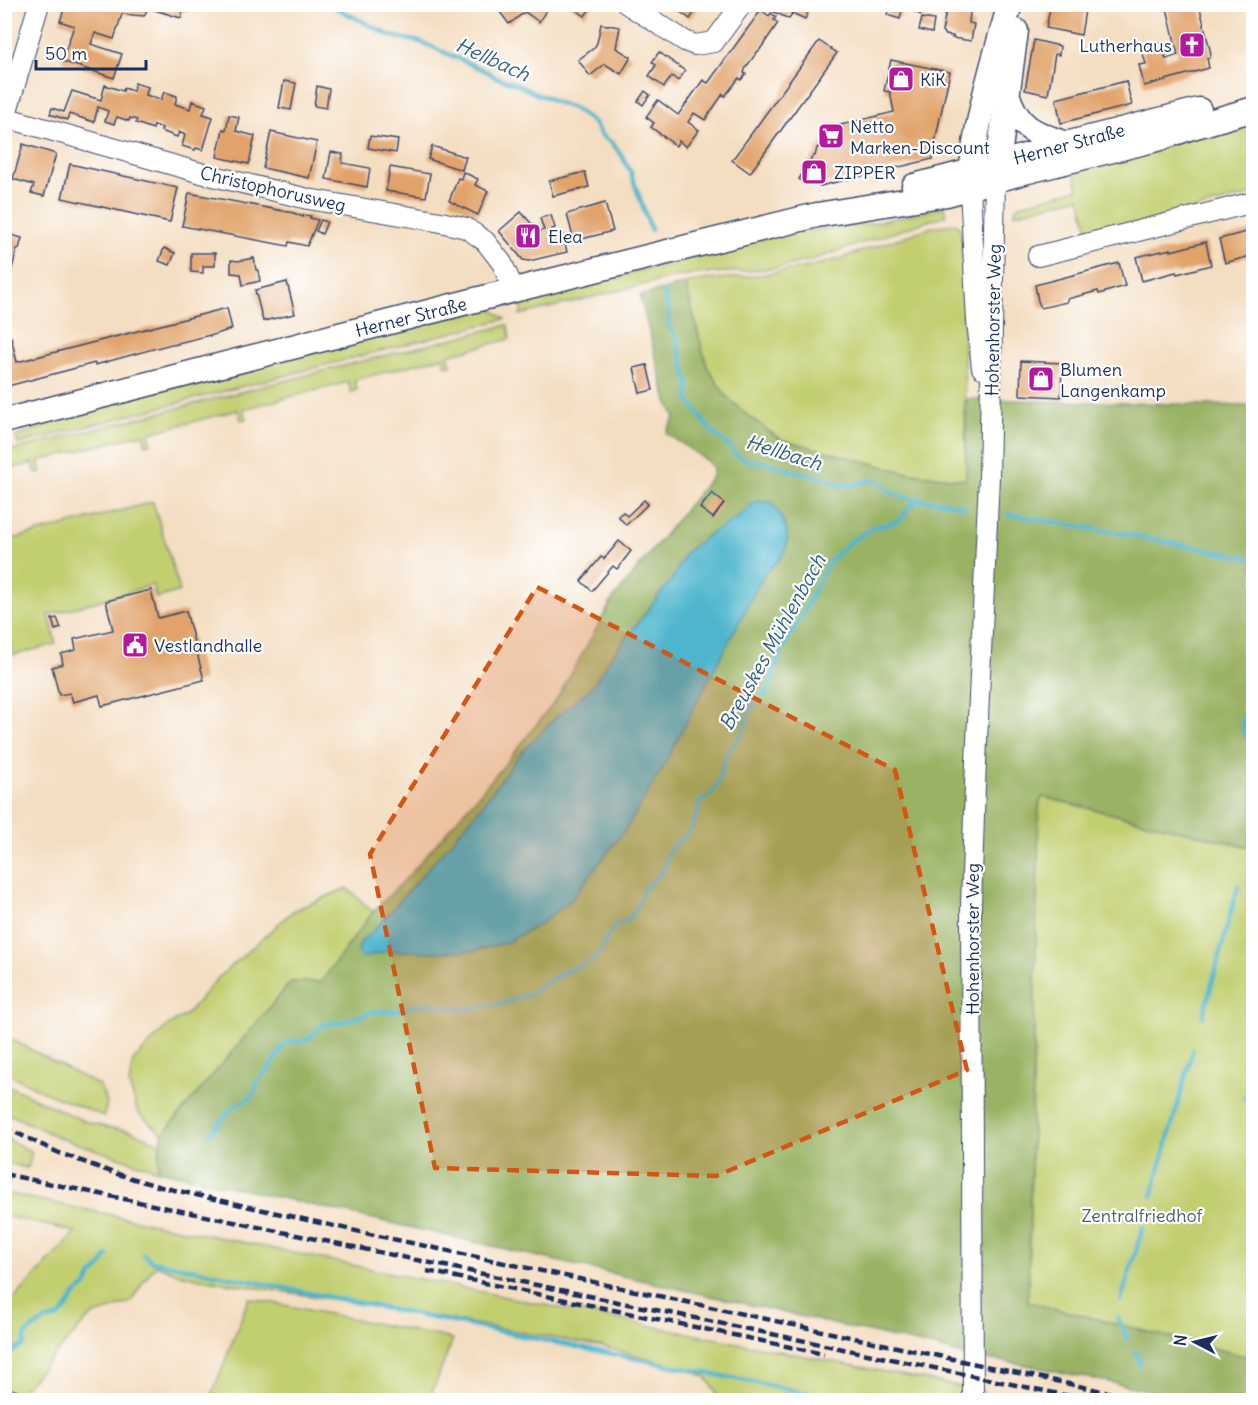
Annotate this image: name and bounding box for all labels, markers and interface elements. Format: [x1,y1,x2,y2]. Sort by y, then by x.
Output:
church icon: Lutherhaus [1177,30,1207,60]
water label: Hellbach [452,32,534,86]
scale bar [36,33,146,71]
place label: Lutherhaus [1079,34,1172,57]
text: 50 m [45,42,87,65]
shop icon: KiK [886,64,916,94]
place label: KiK [920,68,946,91]
place label: Netto Marken-Discount [850,115,990,159]
street label: Herner Straße [1011,118,1127,170]
supermarket icon: Netto Marken-Discount [816,121,846,151]
shop icon: ZIPPER [799,157,829,187]
street label: Christophorusweg [198,161,348,217]
place label: ZIPPER [834,161,896,184]
restaurant icon: Elea [513,221,543,251]
place label: Elea [548,225,583,248]
street label: Hohenhorster Weg [980,244,1006,396]
street label: Herner Straße [353,292,469,342]
place label: Blumen Langenkamp [1060,358,1166,402]
shop icon: Blumen Langenkamp [1026,364,1056,394]
water label: Hellbach [743,429,825,475]
water label: Breuskes Mühlenbach [713,549,831,734]
public building icon: Vestlandhalle [120,630,150,660]
place label: Vestlandhalle [154,634,262,657]
street label: Hohenhorster Weg [961,863,984,1015]
park label: Zentralfriedhof [1082,1204,1204,1227]
north arrow [1165,1312,1225,1372]
text: N [1170,1333,1191,1347]

